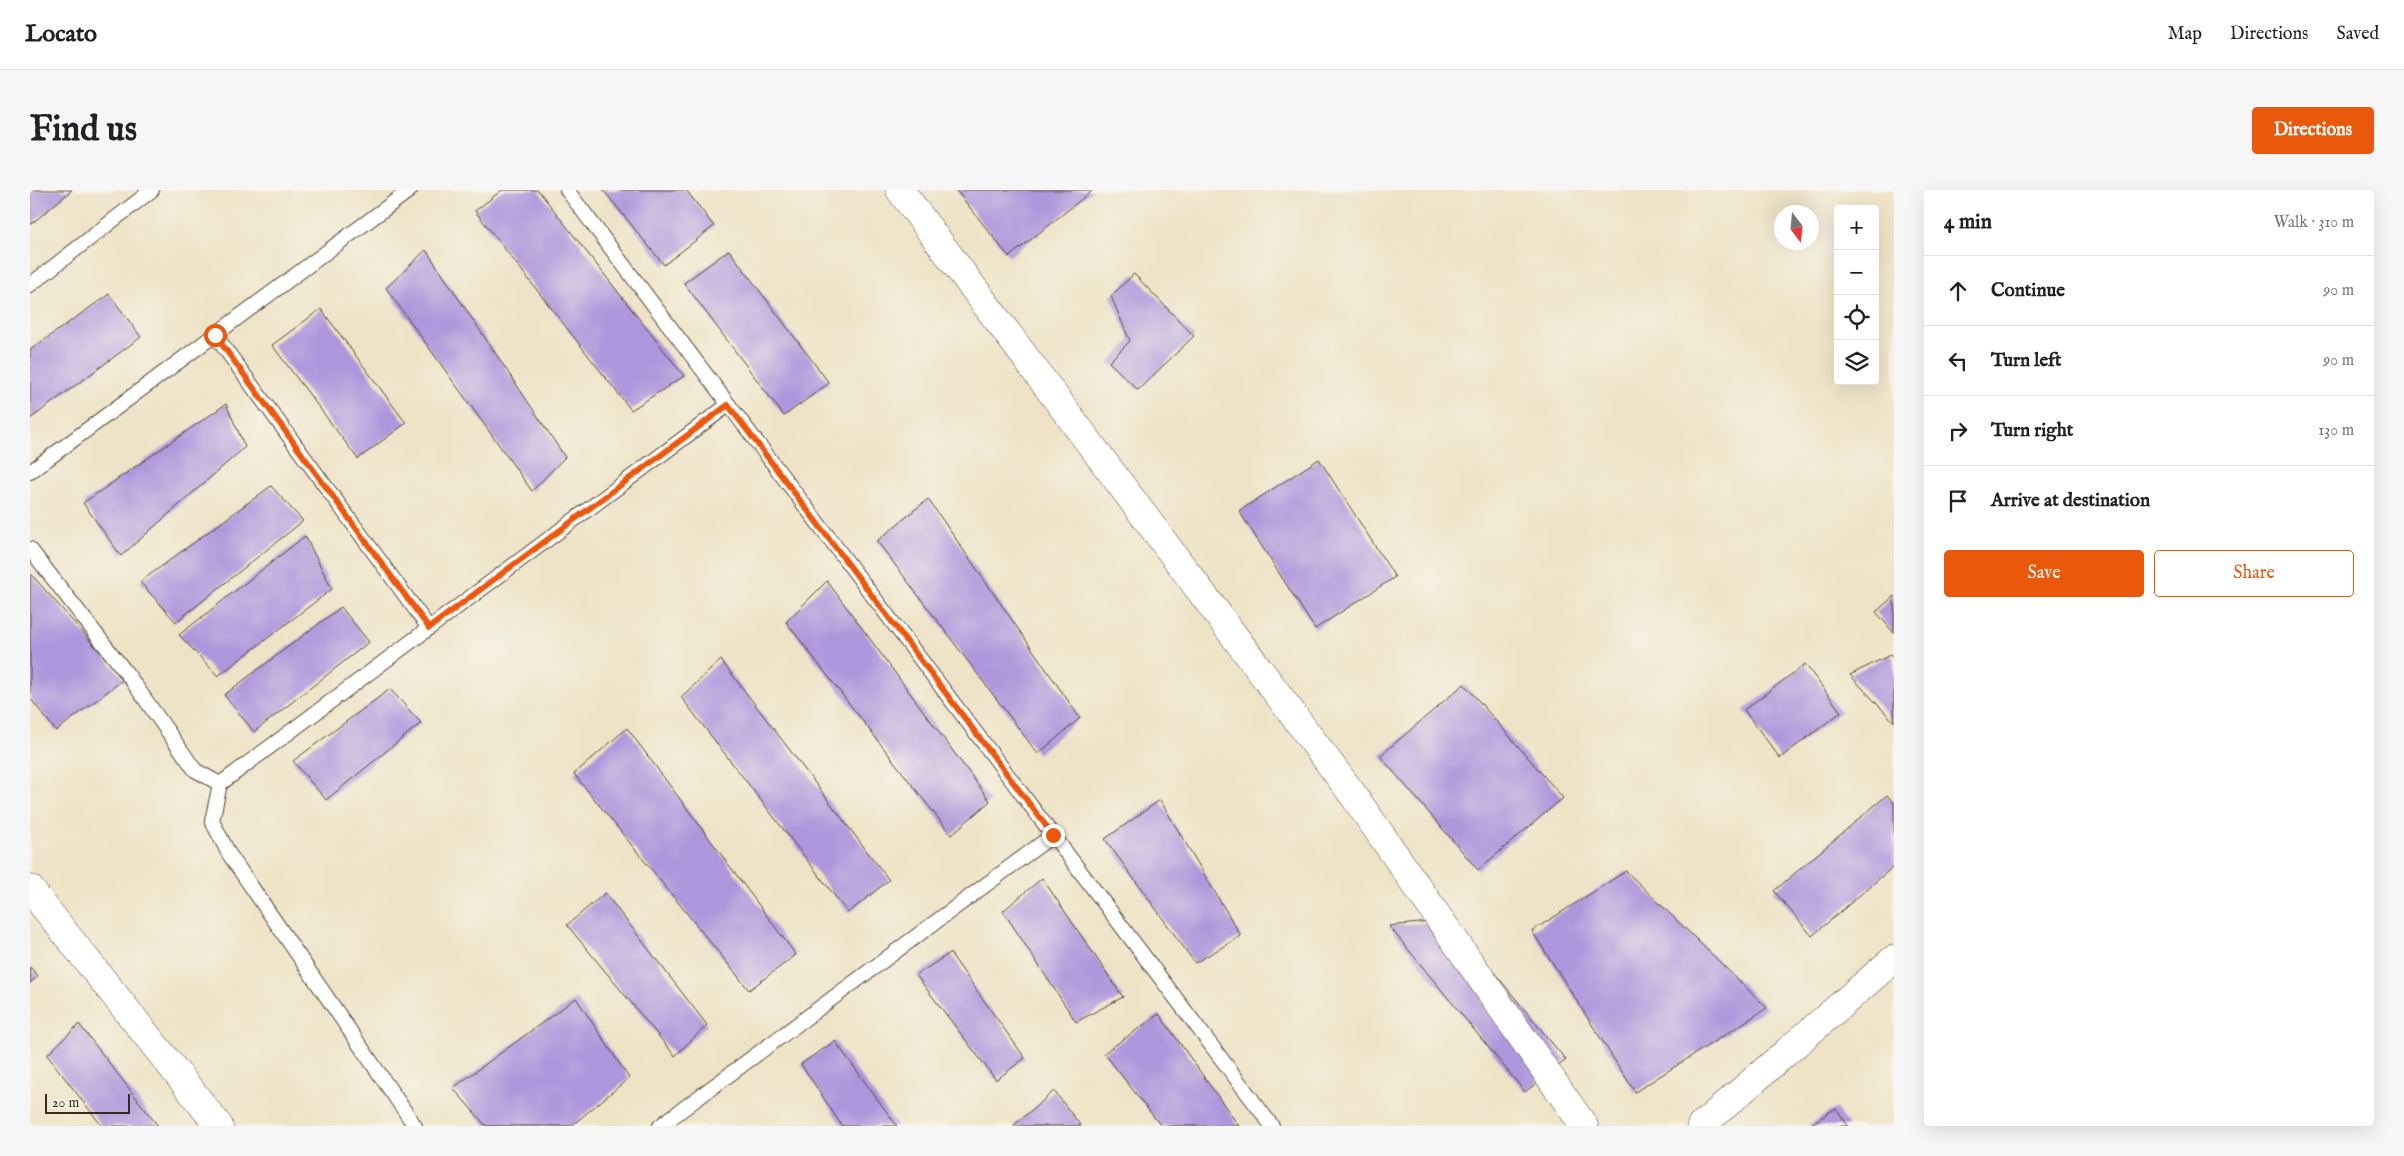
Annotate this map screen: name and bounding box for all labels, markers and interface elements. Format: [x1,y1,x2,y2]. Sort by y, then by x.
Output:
text: Locato [25,19,97,50]
text: Map [2168,23,2202,46]
text: Directions [2230,23,2308,46]
text: Saved [2336,23,2379,46]
button: Directions [2252,107,2374,154]
text: Find us [30,108,137,153]
north arrow [1774,205,1819,250]
map controls [1834,205,1879,385]
button: + [1834,205,1879,250]
text: 4 min [1944,209,1992,236]
text: Walk · 310 m [2274,213,2354,233]
button: − [1834,250,1879,295]
icon: ahead [1944,277,1972,305]
text: Continue [1991,279,2065,303]
text: 90 m [2323,281,2354,301]
button: locate [1834,295,1879,340]
route start [204,324,227,347]
button: layers [1834,340,1879,385]
icon: left [1944,347,1972,375]
text: Turn left [1991,349,2062,373]
text: 90 m [2323,351,2354,371]
icon: right [1944,417,1972,445]
text: Turn right [1991,419,2073,443]
text: 130 m [2318,421,2354,441]
icon: arrive [1944,487,1972,515]
text: Arrive at destination [1991,489,2150,513]
button: Save [1944,550,2144,597]
button: Share [2154,550,2354,597]
route end [1042,824,1065,847]
scale bar [45,1091,130,1114]
text: 20 m [52,1094,79,1112]

